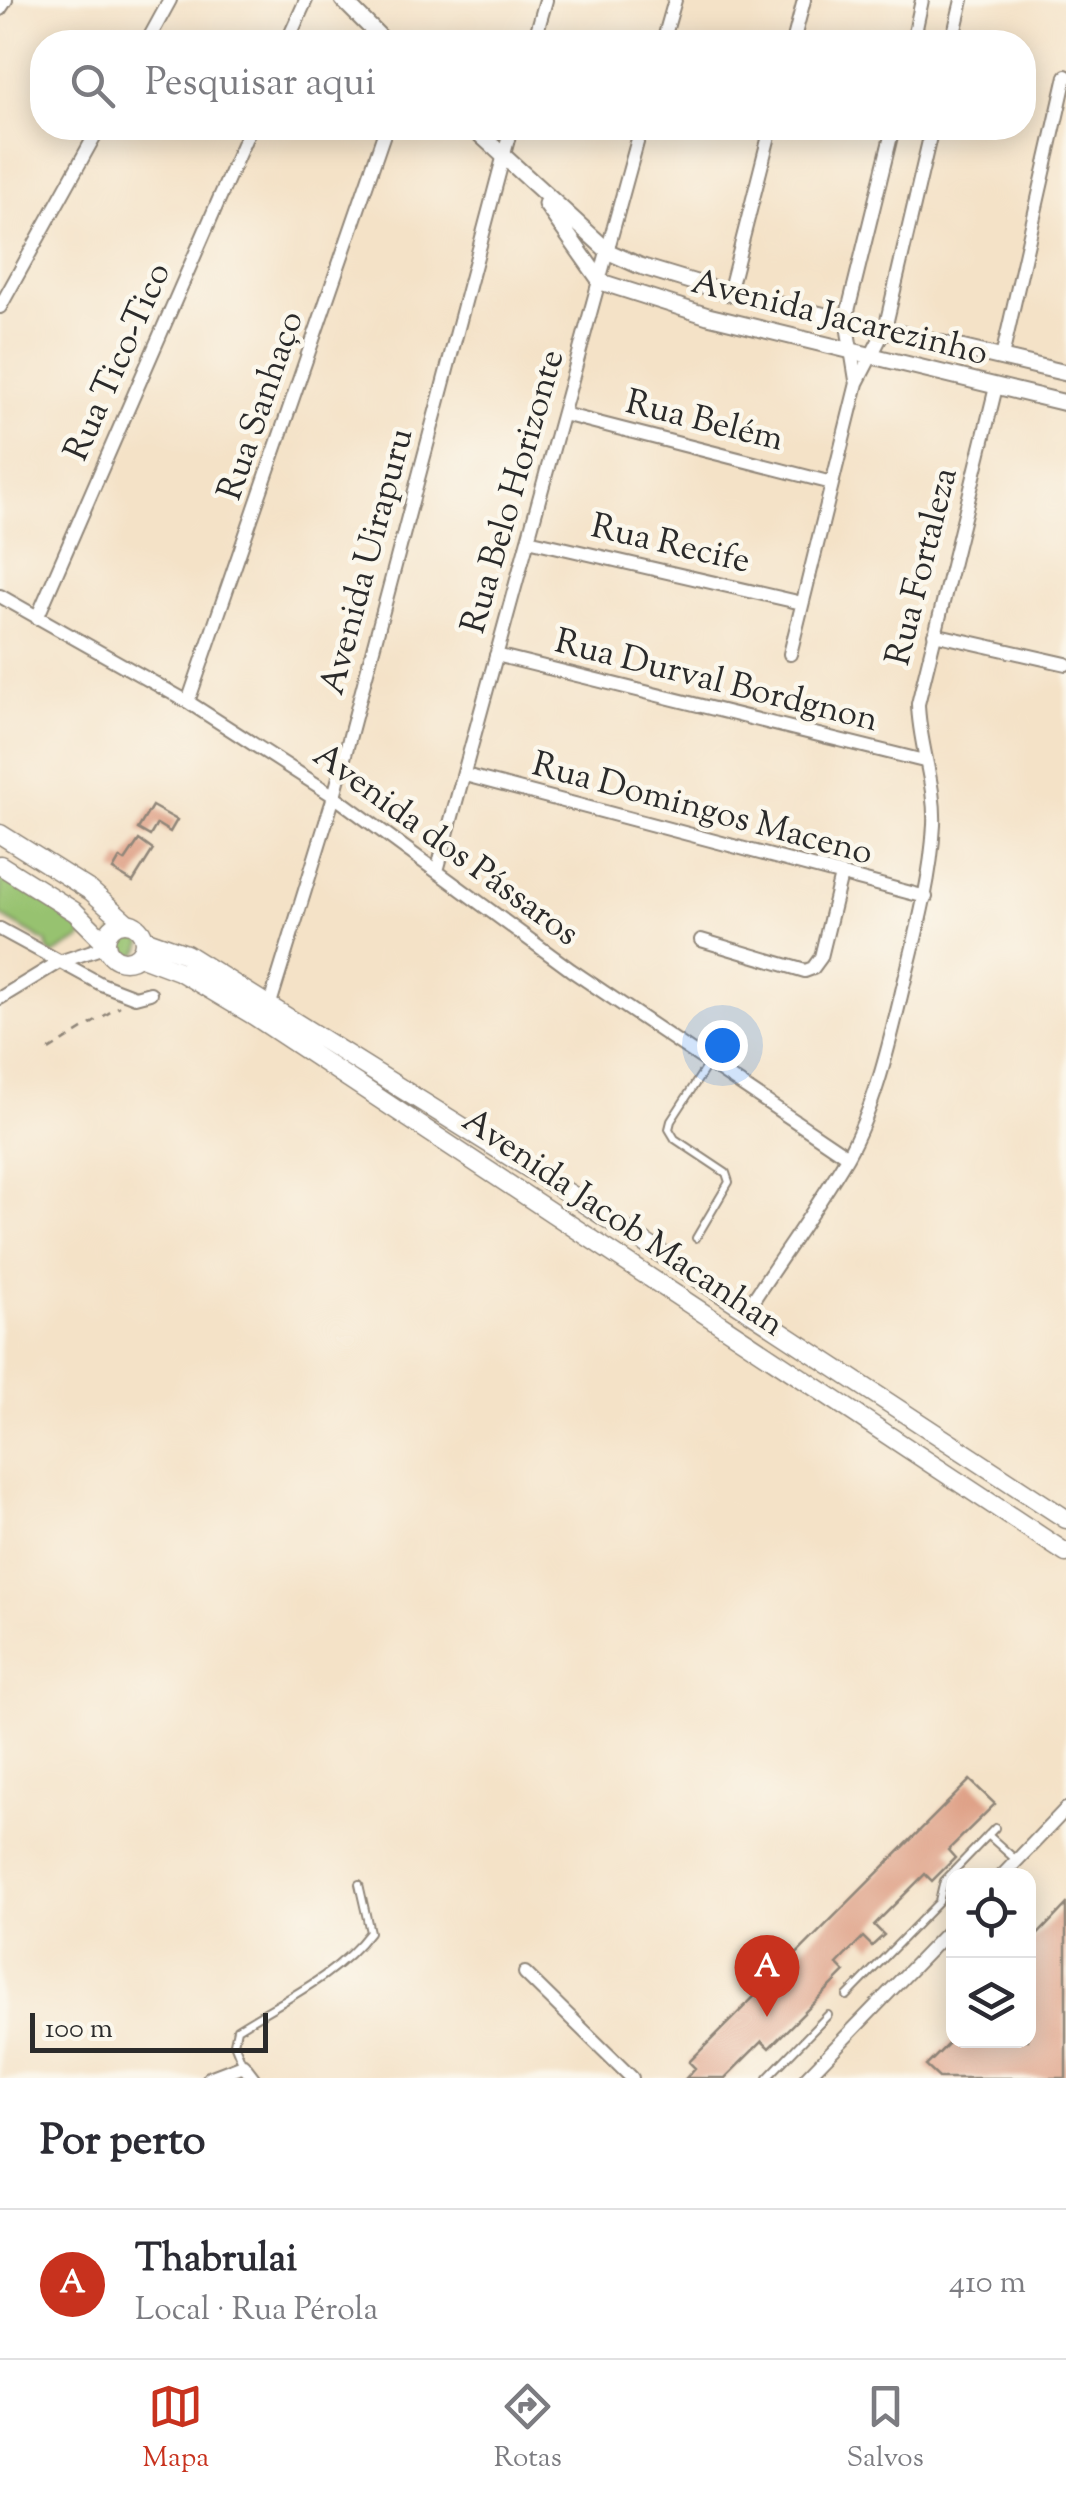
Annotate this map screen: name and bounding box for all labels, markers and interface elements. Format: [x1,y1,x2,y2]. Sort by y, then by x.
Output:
search box [30,30,1036,140]
icon: search [65,58,120,113]
text: Pesquisar aqui [145,58,376,112]
street label: Rua Tico-Tico [53,255,186,470]
street label: Avenida Jacarezinho [686,258,993,381]
street label: Rua Sanhaço [206,305,318,507]
street label: Rua Belo Horizonte [449,344,579,640]
street label: Rua Belém [620,378,788,467]
street label: Avenida Uirapuru [308,423,428,701]
street label: Rua Fortaleza [874,463,973,671]
street label: Rua Recife [586,502,755,588]
street label: Rua Durval Bordgnon [549,618,883,747]
street label: Avenida dos Pássaros [301,732,589,960]
street label: Rua Domingos Maceno [526,740,878,880]
your location [697,1020,748,1071]
street label: Avenida Jacob Macanhan [451,1097,793,1351]
map controls [946,1868,1036,2048]
button: locate [946,1868,1036,1958]
pin: A [734,1934,800,2017]
button: layers [946,1958,1036,2048]
scale bar [30,2008,268,2052]
text: 100 m [45,2010,113,2050]
text: Por perto [40,2113,206,2173]
text: Thabrulai [135,2234,297,2288]
text: A [60,2261,85,2307]
text: 410 m [949,2261,1026,2307]
text: Local · Rua Pérola [135,2288,378,2334]
tab: Mapa [142,2379,209,2479]
tab: Rotas [494,2379,562,2479]
tab: Salvos [846,2379,924,2479]

